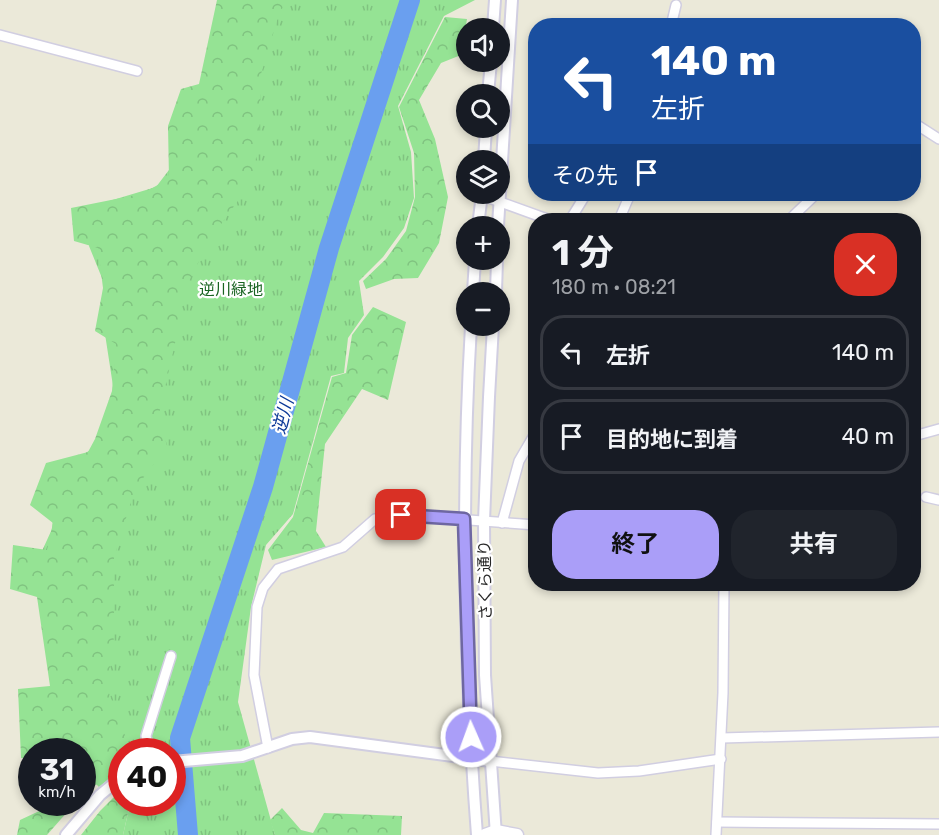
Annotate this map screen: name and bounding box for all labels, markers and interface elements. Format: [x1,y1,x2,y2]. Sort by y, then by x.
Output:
map controls [456,18,510,336]
button: sound [456,18,510,72]
text: 140 m [651,36,777,86]
icon: left [552,42,630,120]
button: search [456,84,510,138]
text: 左折 [651,93,705,125]
button: layers [456,150,510,204]
icon: arrive [630,156,663,189]
text: その先 [552,162,618,189]
button: + [456,216,510,270]
text: 1 分 [552,231,614,274]
button: close [834,233,897,296]
text: 180 m · 08:21 [552,275,676,299]
park label: 逆川緑地 [199,280,263,299]
button: − [456,282,510,336]
icon: left [555,336,588,369]
text: 140 m [832,339,894,366]
text: 左折 [606,342,650,369]
water label: 逆川 [268,394,299,436]
icon: arrive [555,420,588,453]
text: 40 m [841,423,894,450]
text: 目的地に到着 [606,426,738,453]
pin [375,489,426,540]
icon: arrive [384,498,417,531]
button: 終了 [552,510,719,579]
button: 共有 [731,510,897,579]
street label: さくら通り [475,540,495,620]
position arrow [439,705,503,769]
speed limit sign: 40 [108,738,186,816]
text: 31 [40,752,74,788]
text: km/h [38,783,76,801]

